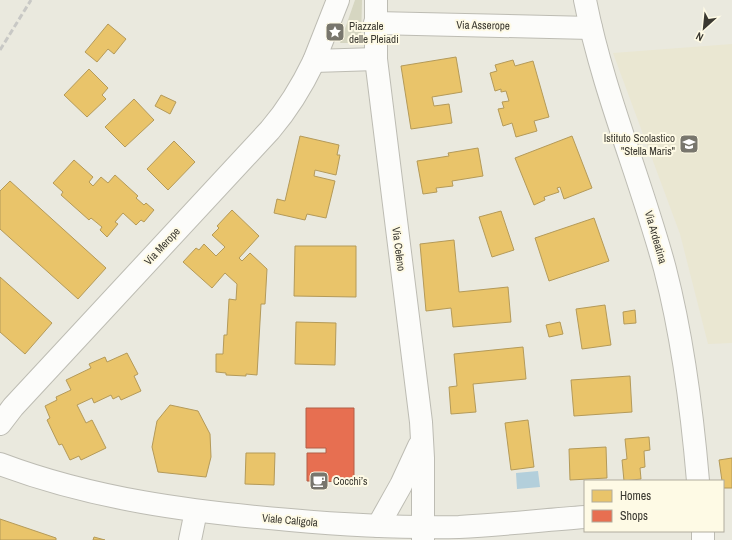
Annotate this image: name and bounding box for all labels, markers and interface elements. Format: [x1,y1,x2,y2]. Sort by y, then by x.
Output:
north arrow [684,8,724,48]
street label: Via Asserope [456,18,510,32]
place label: Piazzale delle Pleiadi [349,19,399,46]
place icon: Piazzale delle Pleiadi [324,21,346,43]
text: N [693,29,706,45]
place label: Istituto Scolastico "Stella Maris" [604,131,675,158]
school or university icon: Istituto Scolastico "Stella Maris" [678,133,700,155]
street label: Via Ardeatina [642,209,670,265]
street label: Via Merope [141,224,183,268]
street label: Via Celeno [389,226,409,272]
cafe icon: Cocchi’s [308,470,330,492]
place label: Cocchi’s [333,474,368,488]
legend [584,480,724,532]
text: Homes [620,488,651,504]
text: Shops [620,508,648,524]
street label: Viale Caligola [261,511,319,529]

